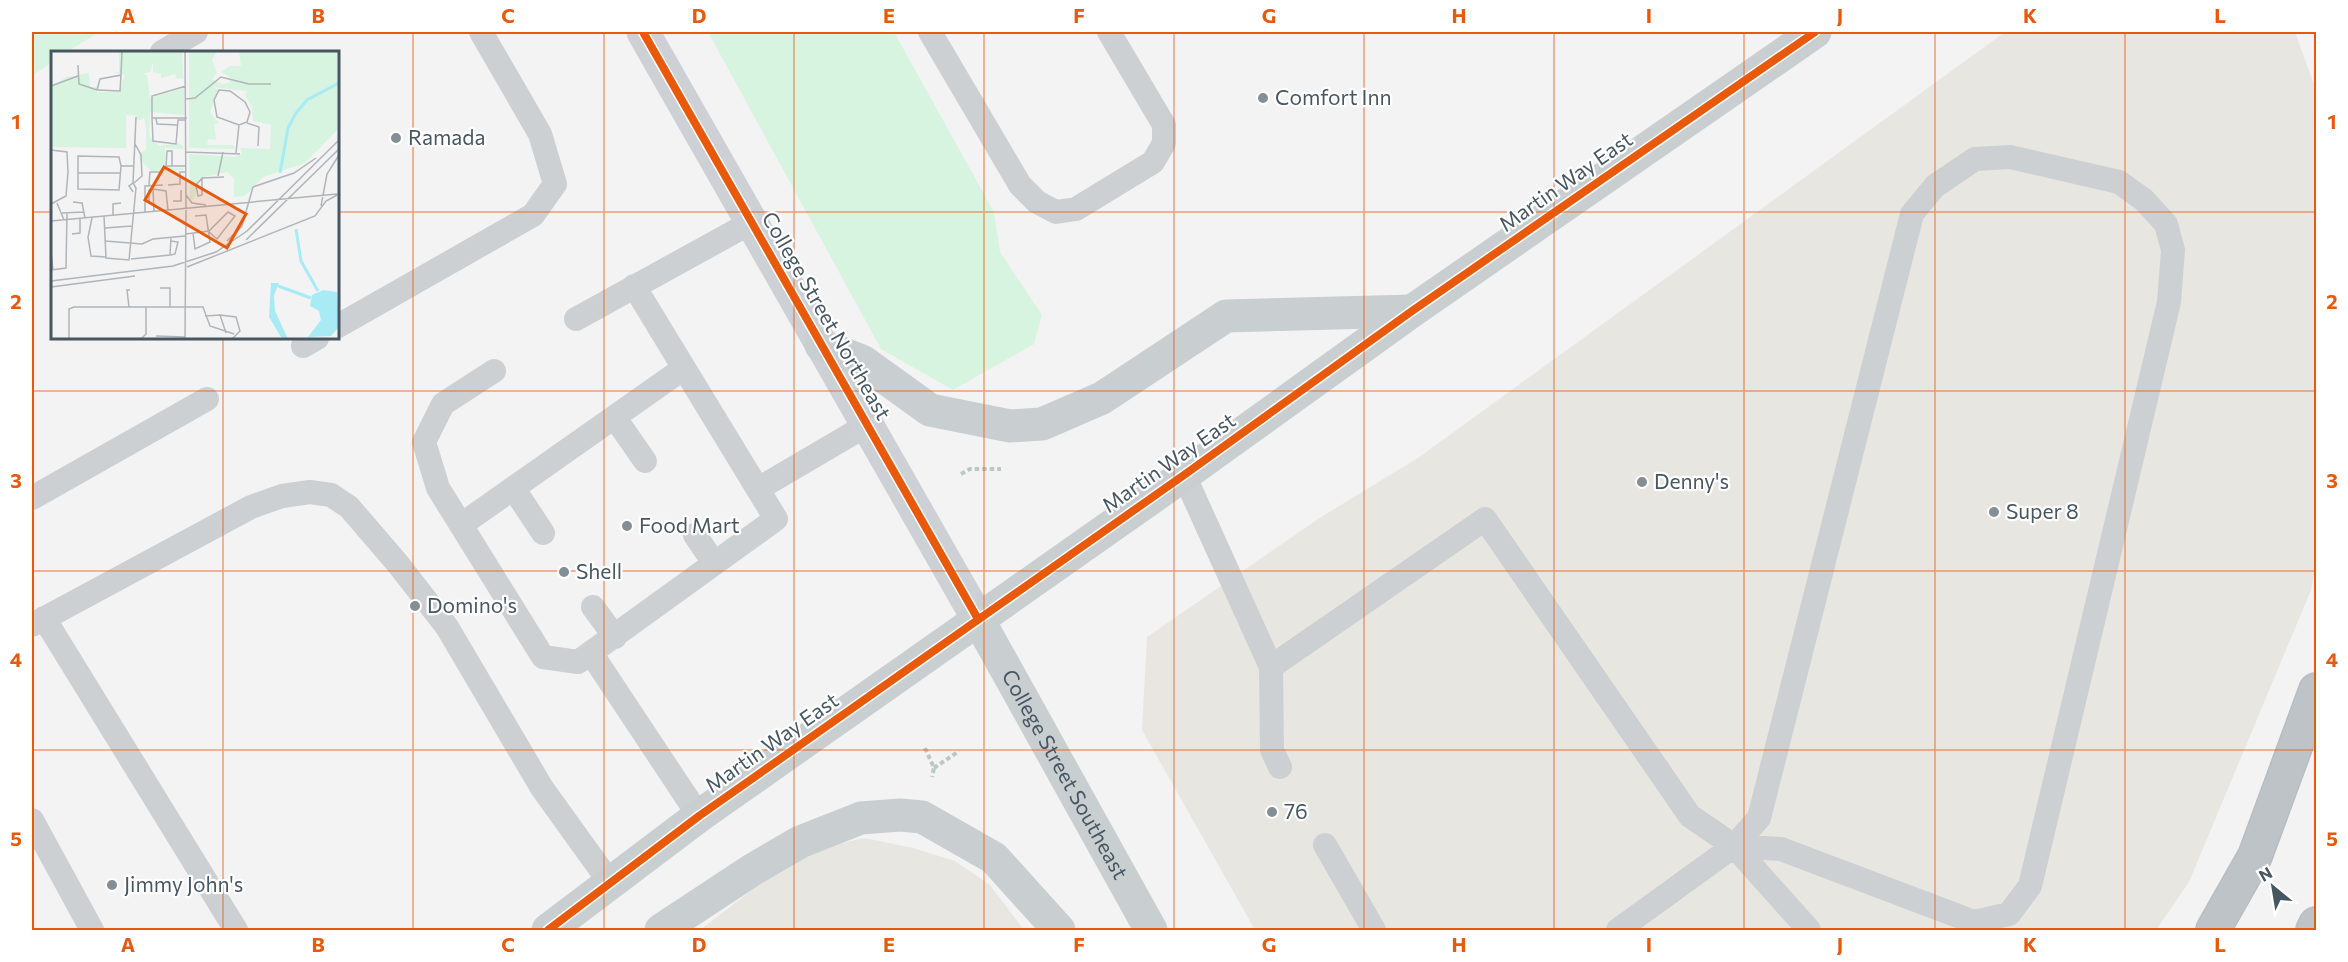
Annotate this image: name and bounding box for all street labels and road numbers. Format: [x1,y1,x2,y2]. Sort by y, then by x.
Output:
street label: Martin Way East [1494,126,1637,236]
street label: College Street Northeast [757,207,897,424]
street label: Martin Way East [1097,407,1240,517]
street label: College Street Southeast [998,665,1134,883]
street label: Martin Way East [700,687,843,797]

